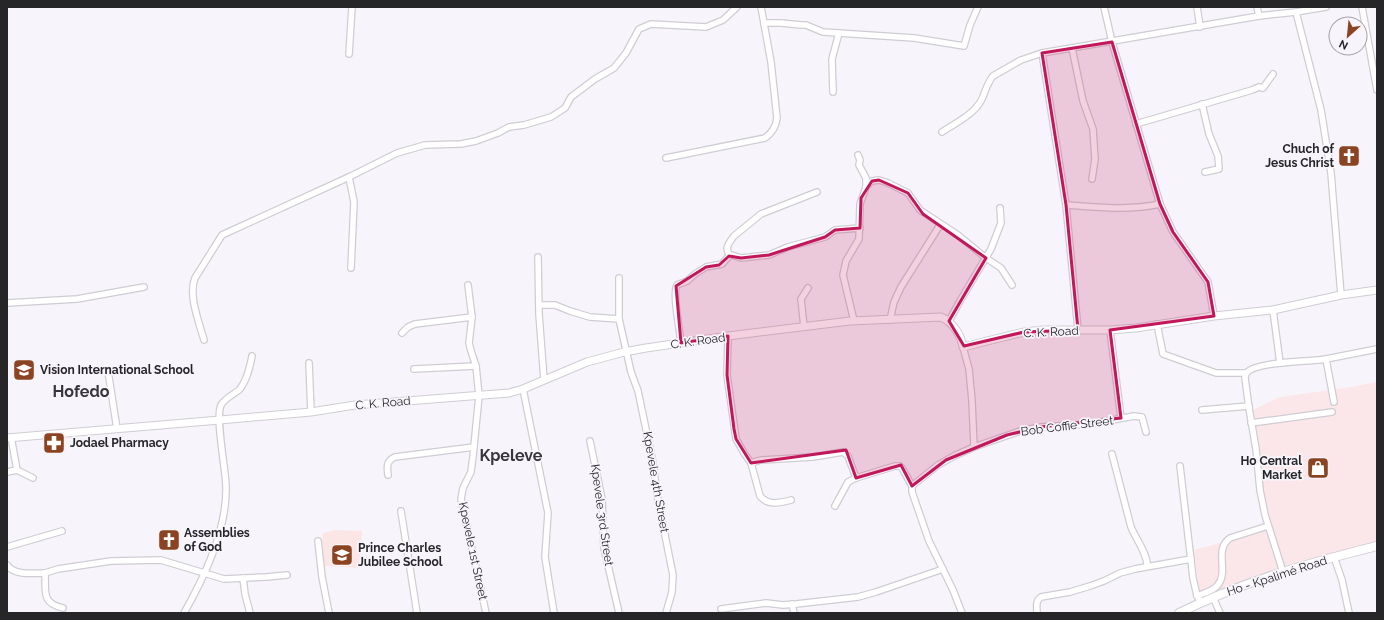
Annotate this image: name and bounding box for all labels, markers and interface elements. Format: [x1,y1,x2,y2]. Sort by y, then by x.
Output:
north arrow [1328,16,1368,56]
text: N [1337,37,1350,52]
place label: Chuch of Jesus Christ [1265,142,1335,170]
church icon: Chuch of Jesus Christ [1336,143,1362,169]
street label: C. K. Road [1023,324,1079,340]
street label: C. K. Road [670,330,726,352]
school or university icon: Vision International School [11,357,37,383]
place label: Vision International School [40,363,194,377]
district label: Hofedo [53,382,110,401]
street label: C. K. Road [355,394,411,412]
street label: Bob Coffie Street [1020,413,1114,439]
pharmacy icon: Jodael Pharmacy [41,430,67,456]
street label: Kpevele 4th Street [640,430,672,534]
place label: Jodael Pharmacy [70,436,169,450]
district label: Kpeleve [480,446,543,465]
place label: Ho Central Market [1240,454,1302,482]
shop icon: Ho Central Market [1305,455,1331,481]
street label: Kpevele 3rd Street [588,463,616,567]
street label: Kpevele 1st Street [456,501,490,601]
place label: Assemblies of God [184,526,250,554]
church icon: Assemblies of God [156,527,182,553]
place label: Prince Charles Jubilee School [358,541,443,569]
school or university icon: Prince Charles Jubilee School [329,542,355,568]
street label: Ho - Kpalimé Road [1225,553,1329,599]

